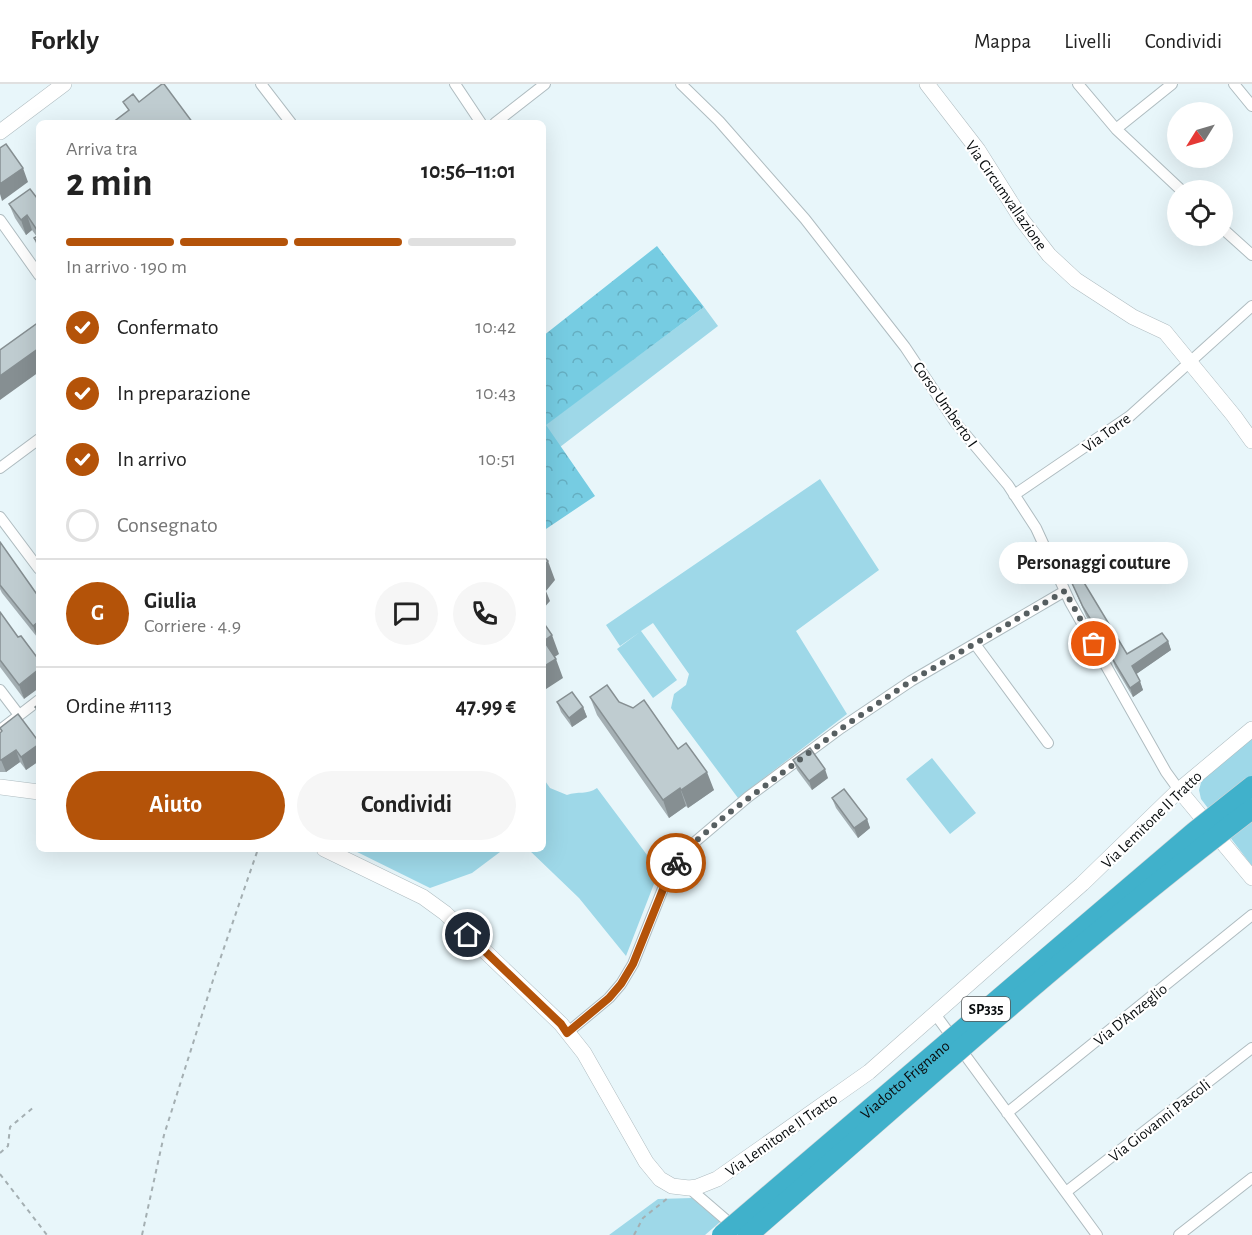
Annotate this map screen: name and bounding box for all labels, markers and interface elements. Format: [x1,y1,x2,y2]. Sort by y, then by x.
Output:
text: Forkly [30,27,99,55]
text: Mappa [974,31,1031,52]
text: Livelli [1064,31,1112,52]
text: Condividi [1145,31,1222,52]
north arrow [1167,102,1233,168]
map controls [1167,102,1233,246]
street label: Via Circumvallazione [962,138,1050,253]
text: Arriva tra [66,139,138,159]
text: 10:56–11:01 [421,160,516,182]
text: 2 min [66,164,153,203]
button: locate [1167,180,1233,246]
text: In arrivo · 190 m [66,257,187,277]
icon: check [66,311,99,344]
text: Confermato [117,316,219,338]
text: 10:42 [475,317,516,337]
street label: Corso Umberto I [910,359,980,450]
icon: check [66,377,99,410]
text: In preparazione [117,382,251,404]
text: 10:43 [476,383,516,403]
street label: Via Torre [1080,410,1134,455]
icon: check [66,443,99,476]
text: In arrivo [117,448,187,470]
text: 10:51 [479,449,516,469]
text: Consegnato [117,514,218,536]
callout: Personaggi couture [1000,542,1188,584]
text: Personaggi couture [1016,553,1171,573]
button: chat [375,582,438,645]
button: phone [453,582,516,645]
text: Giulia [144,590,197,612]
text: G [91,602,104,624]
text: Corriere · 4.9 [144,616,241,636]
pin [1068,618,1119,669]
icon: bag [1077,627,1110,660]
text: Ordine #1113 [66,695,172,717]
text: 47.99 € [456,695,516,717]
street label: Via Lemitone II Tratto [1098,768,1205,872]
button: Aiuto [66,771,285,840]
button: Condividi [297,771,516,840]
courier [646,833,706,893]
icon: bike [660,847,693,880]
pin [442,909,493,960]
icon: home [451,918,484,951]
street label: Via D'Anzeglio [1091,980,1170,1049]
road number: SP335 [962,997,1010,1021]
street label: Viadotto Frignano [857,1037,953,1122]
street label: Via Giovanni Pascoli [1106,1076,1213,1165]
street label: Via Lemitone II Tratto [723,1090,841,1179]

